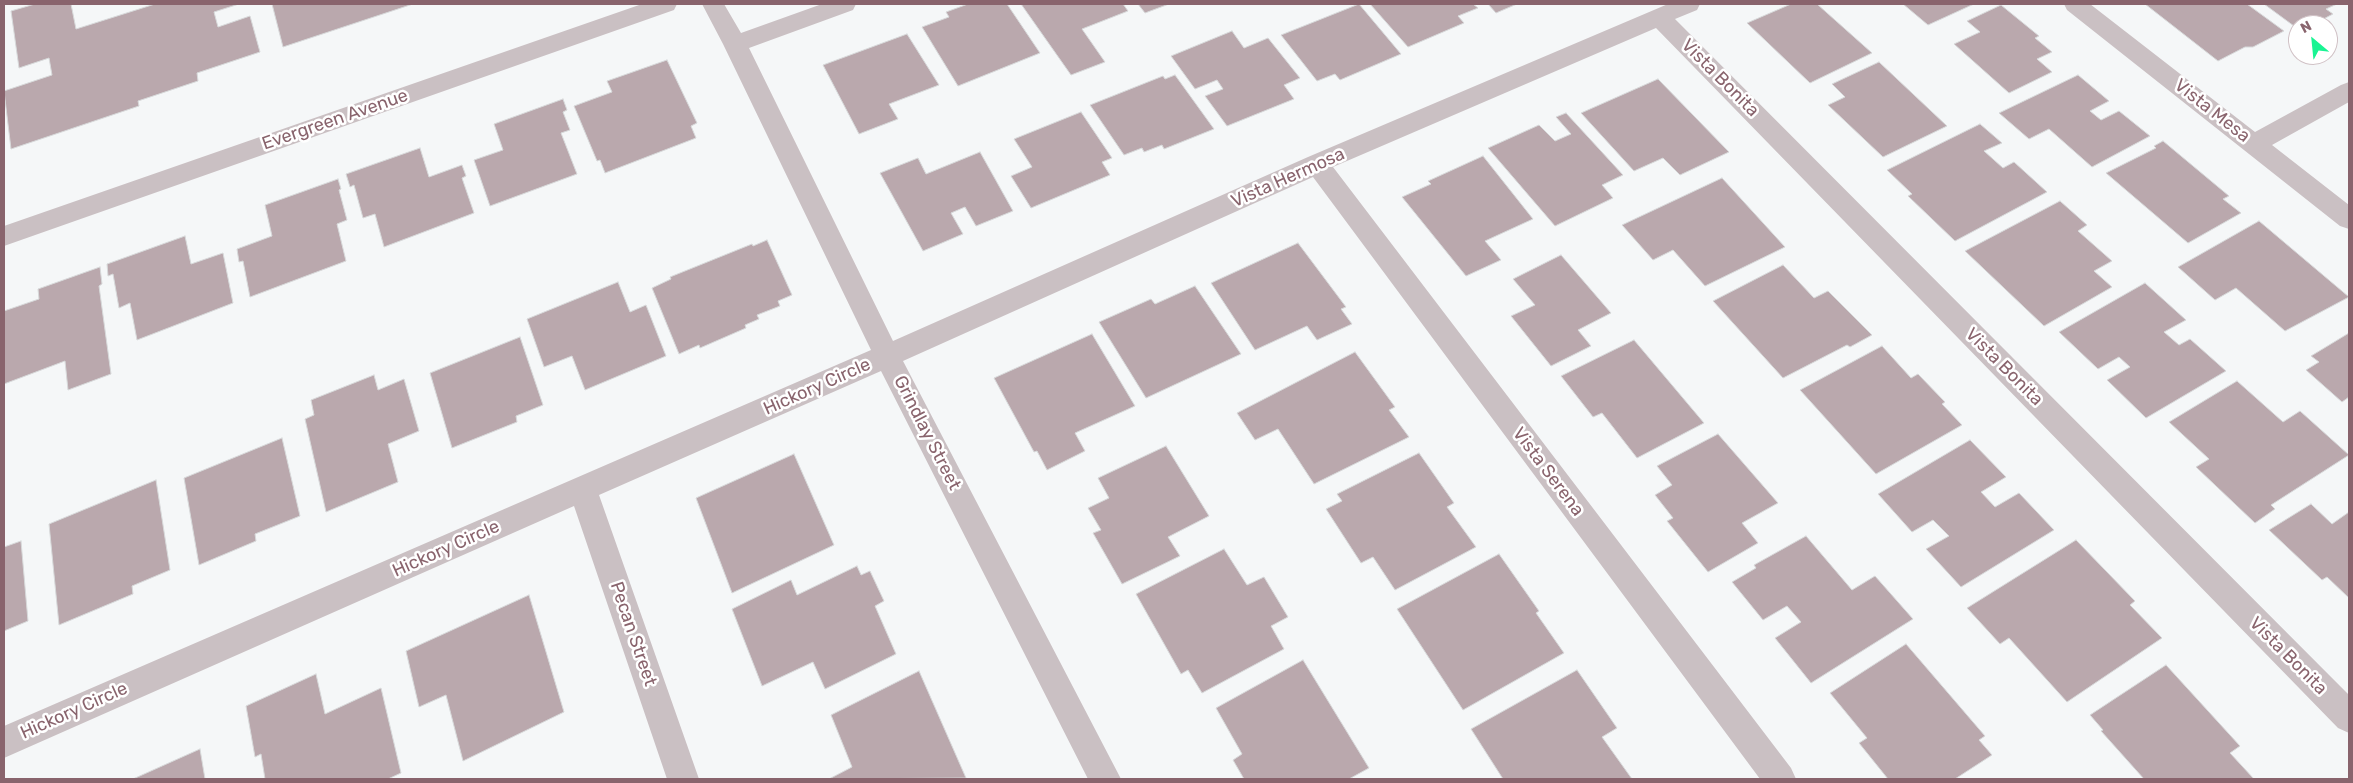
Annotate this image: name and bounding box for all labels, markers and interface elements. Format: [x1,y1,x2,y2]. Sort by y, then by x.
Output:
north arrow [2288,15,2338,65]
text: N [2298,17,2315,37]
street label: Vista Bonita [1677,35,1763,121]
street label: Vista Mesa [2170,75,2254,147]
street label: Evergreen Avenue [259,85,411,155]
street label: Vista Hermosa [1228,143,1348,213]
street label: Vista Bonita [1961,324,2047,410]
street label: Hickory Circle [760,354,874,420]
street label: Grindlay Street [889,372,965,494]
street label: Vista Serena [1508,423,1588,521]
street label: Hickory Circle [389,516,503,582]
street label: Pecan Street [605,579,661,689]
street label: Vista Bonita [2245,613,2331,699]
street label: Hickory Circle [17,678,131,744]

